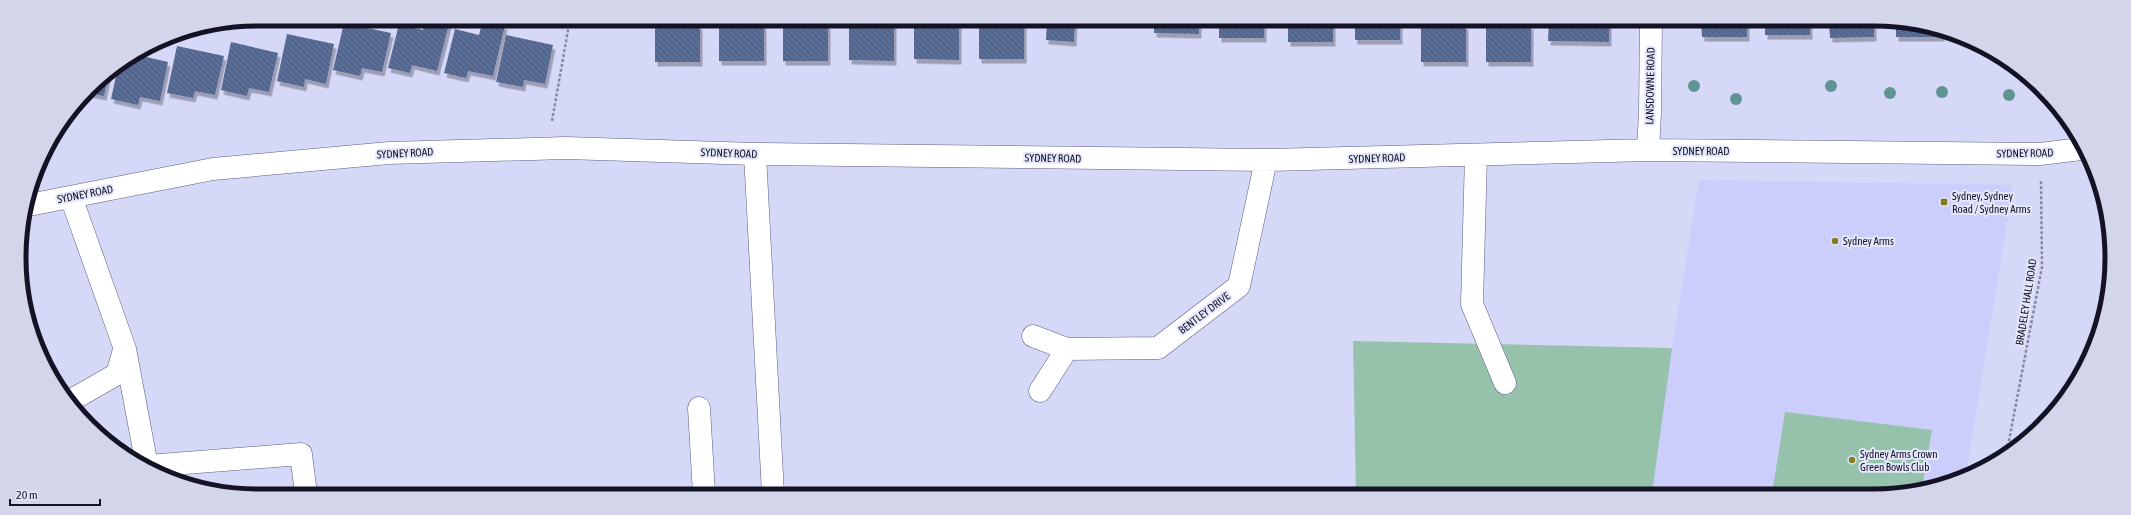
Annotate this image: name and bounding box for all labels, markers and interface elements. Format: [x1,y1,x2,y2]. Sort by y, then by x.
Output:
street label: LANSDOWNE ROAD [1643,47,1657,125]
street label: SYDNEY ROAD [1673,145,1729,157]
street label: SYDNEY ROAD [376,146,434,160]
street label: SYDNEY ROAD [700,146,758,160]
street label: SYDNEY ROAD [1997,147,2053,159]
street label: SYDNEY ROAD [1348,151,1406,165]
street label: SYDNEY ROAD [1025,152,1081,164]
street label: SYDNEY ROAD [56,183,114,205]
place label: Sydney, Sydney Road / Sydney Arms [1952,190,2031,215]
marker: Sydney, Sydney Road / Sydney Arms [1939,197,1949,207]
place label: Sydney Arms [1843,235,1894,247]
marker: Sydney Arms [1830,236,1840,246]
street label: BRADELEY HALL ROAD [2013,258,2039,346]
street label: BENTLEY DRIVE [1176,290,1232,336]
place label: Sydney Arms Crown Green Bowls Club [1860,448,1938,473]
marker: Sydney Arms Crown Green Bowls Club [1847,455,1857,465]
scale bar [10,481,100,507]
text: 20 m [16,488,38,502]

